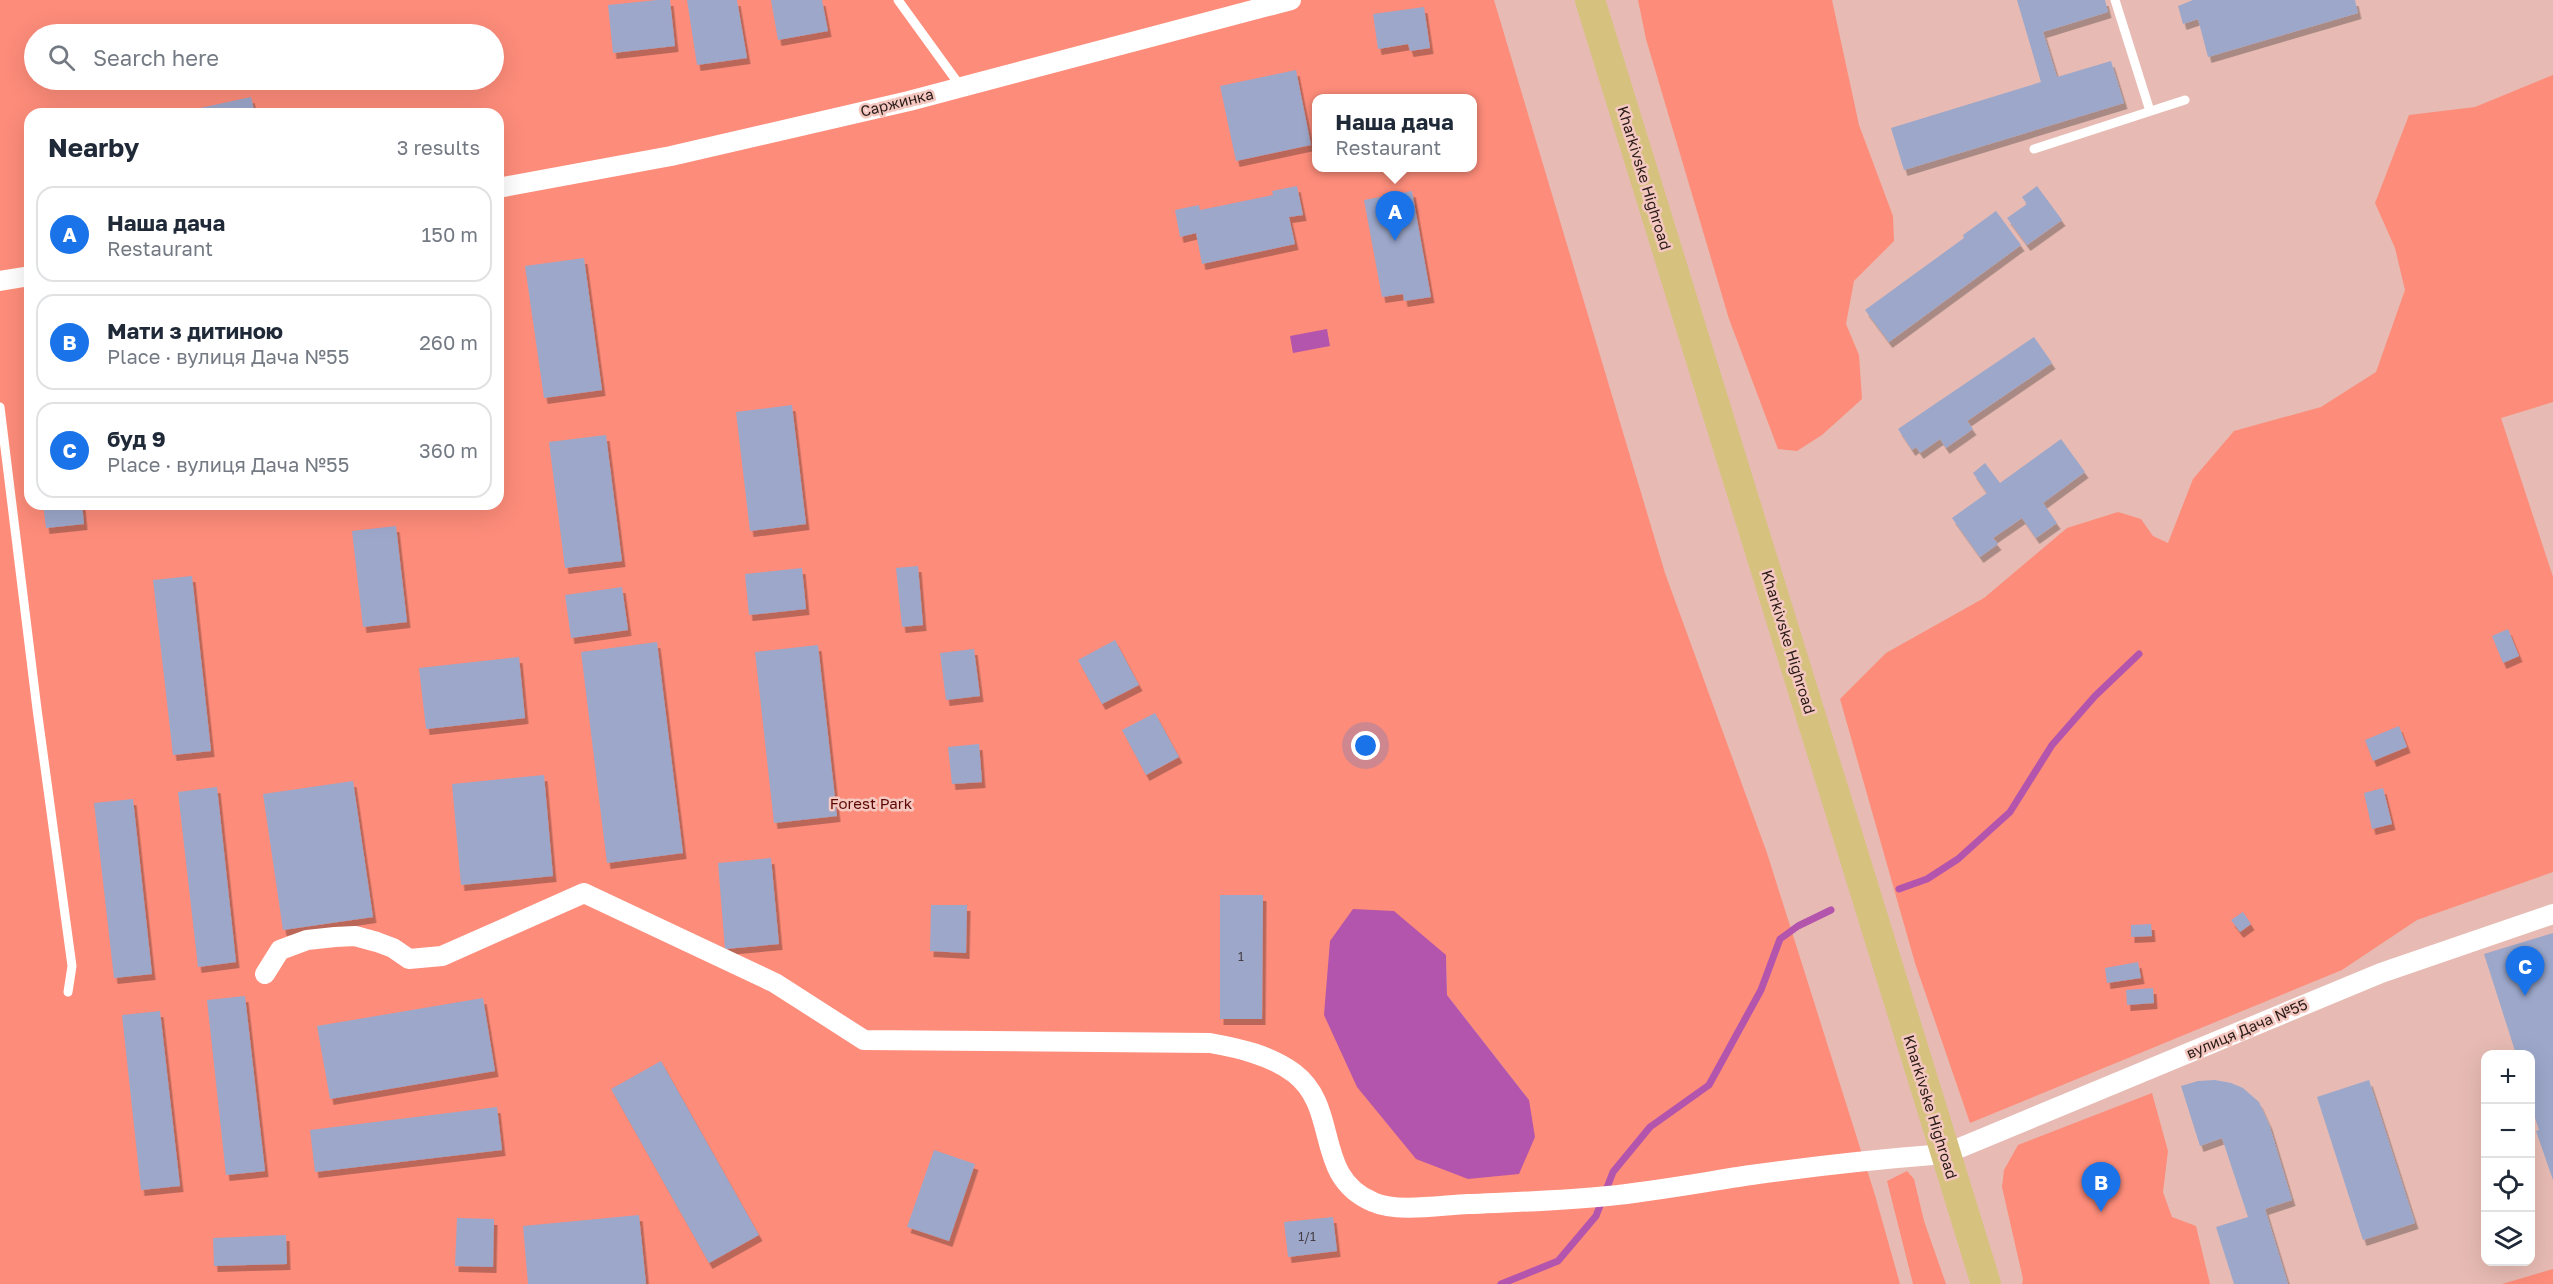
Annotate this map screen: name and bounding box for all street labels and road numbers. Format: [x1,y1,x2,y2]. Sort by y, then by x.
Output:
street label: Саржинка [858,84,935,120]
street label: Kharkivske Highroad [1614,104,1675,252]
street label: Kharkivske Highroad [1758,568,1819,716]
street label: вулиця Дача №55 [2183,994,2310,1062]
street label: Kharkivske Highroad [1900,1033,1961,1181]

